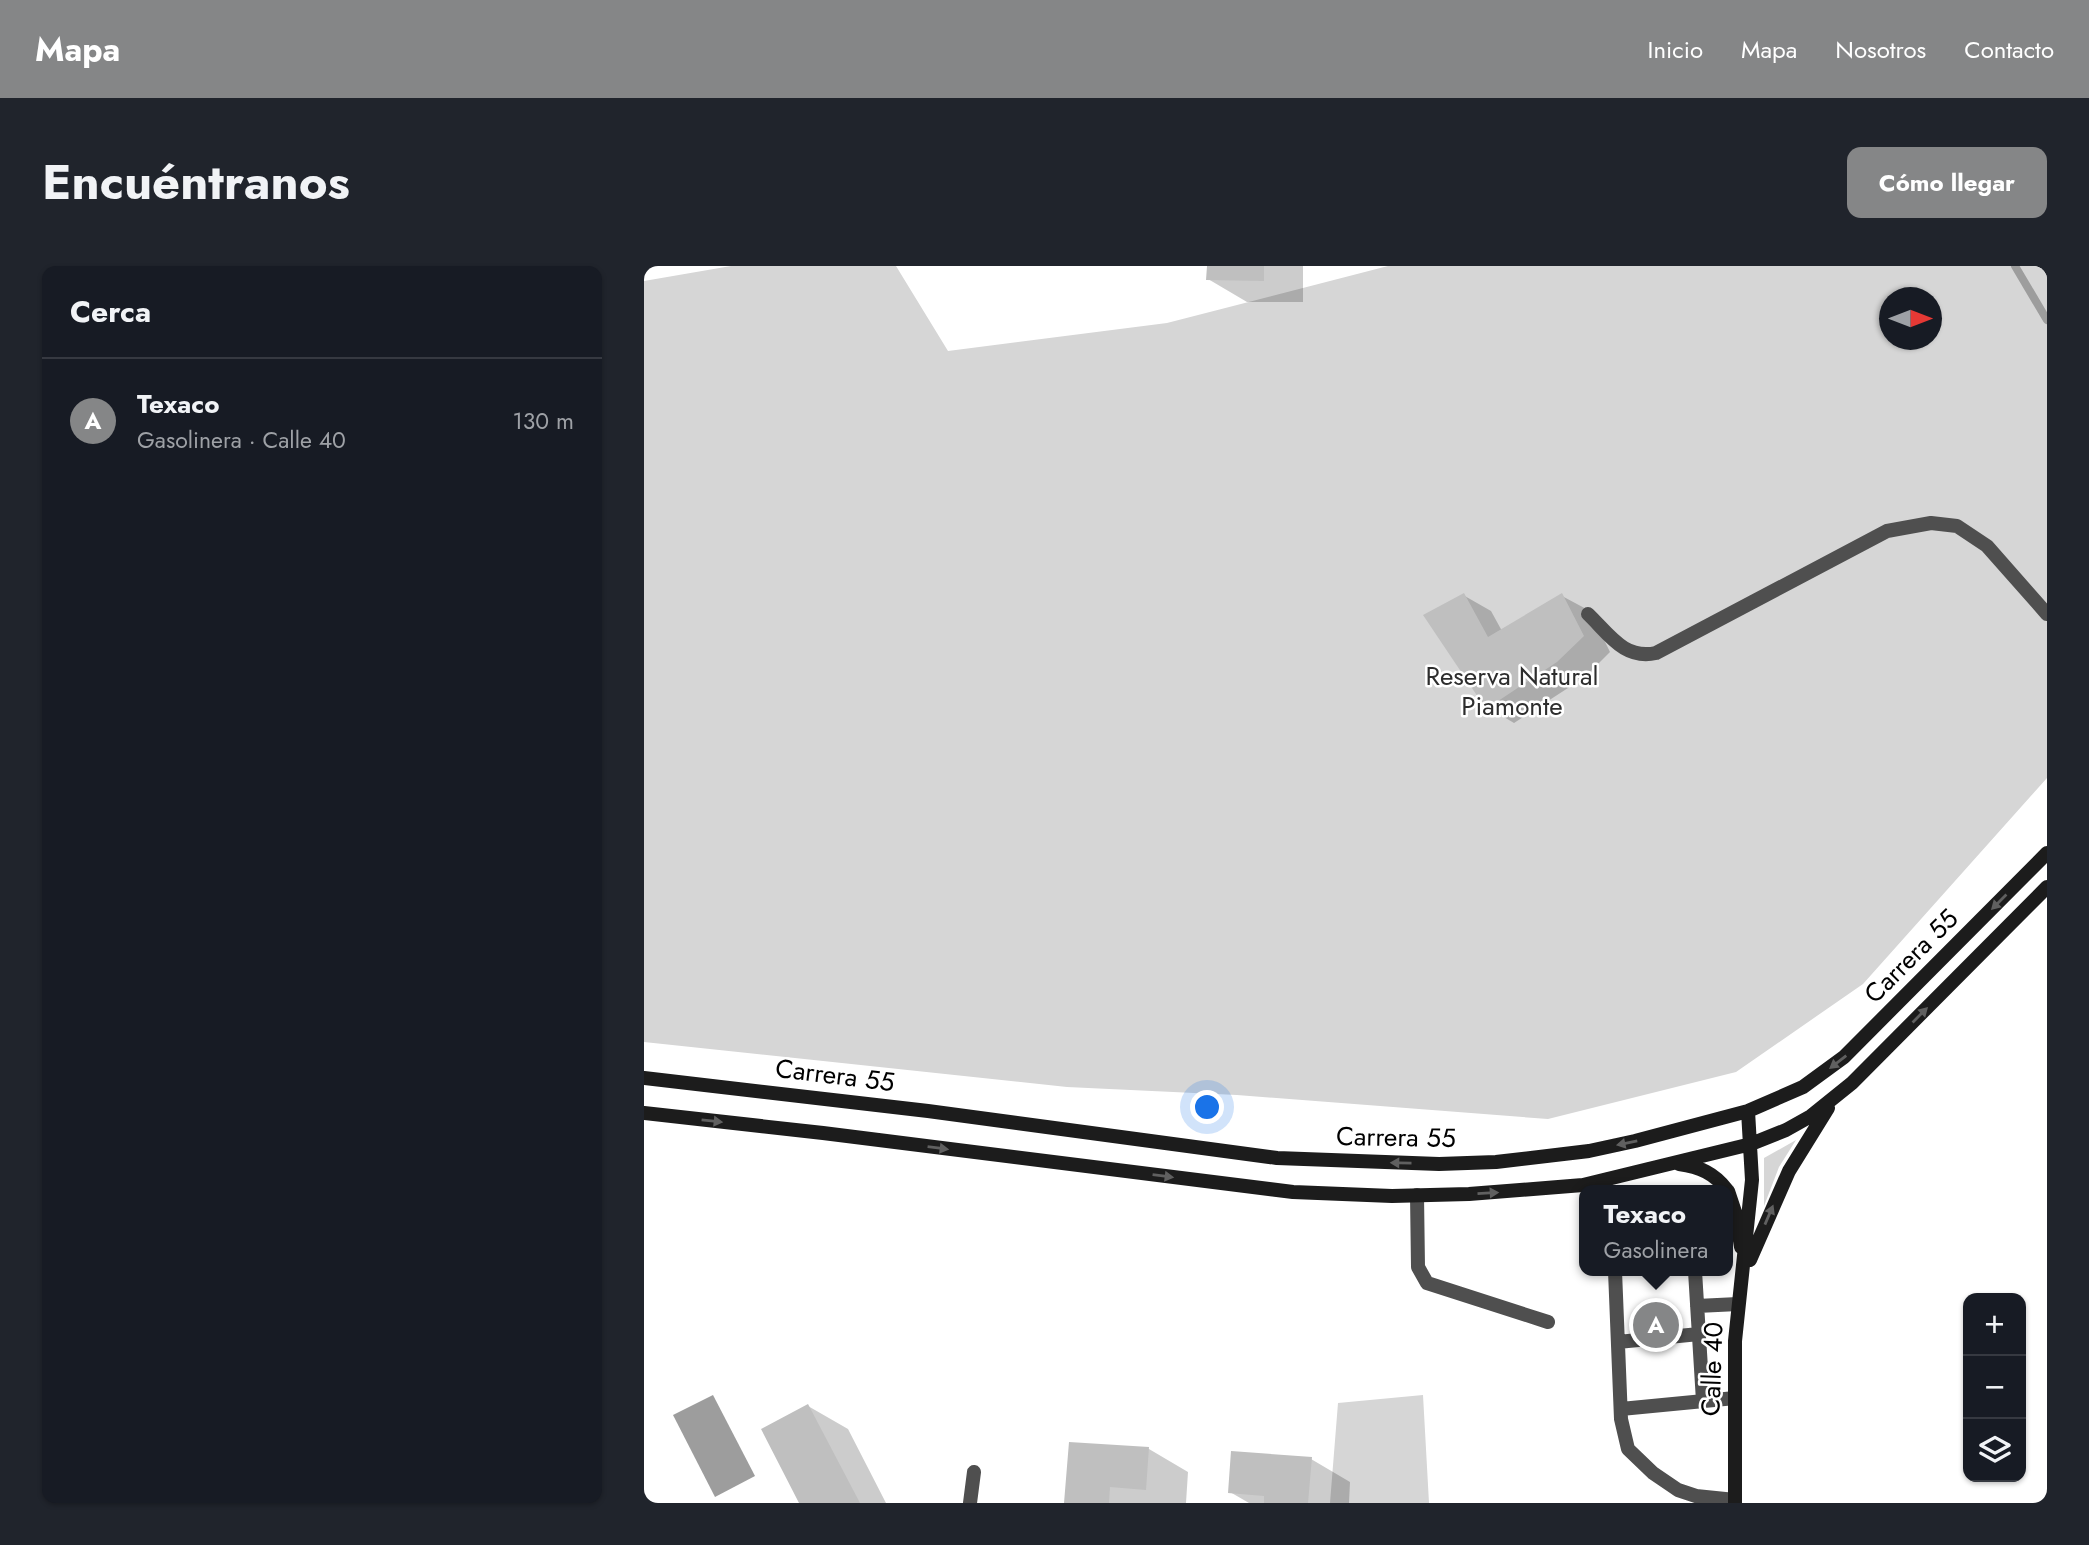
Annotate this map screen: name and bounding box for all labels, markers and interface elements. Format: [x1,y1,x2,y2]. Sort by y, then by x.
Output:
text: Mapa [35,26,120,73]
text: Inicio [1648,32,1703,67]
text: Mapa [1741,32,1797,67]
text: Nosotros [1835,32,1926,67]
text: Contacto [1964,32,2054,67]
text: Encuéntranos [42,147,350,217]
button: Cómo llegar [1847,147,2047,218]
north arrow [1879,287,1942,350]
text: Cerca [70,290,151,333]
text: Texaco [137,385,220,423]
text: A [85,404,101,438]
text: 130 m [512,404,574,438]
text: Gasolinera · Calle 40 [137,423,346,457]
park label: Reserva Natural Piamonte [1425,657,1599,725]
one-way arrow [1991,893,2008,909]
street label: Carrera 55 [1855,900,1967,1012]
one-way arrow [1911,1007,1928,1023]
street label: Carrera 55 [773,1049,897,1101]
one-way arrow [1829,1054,1846,1069]
your location [1190,1090,1224,1124]
one-way arrow [701,1116,723,1127]
street label: Carrera 55 [1336,1117,1456,1157]
one-way arrow [1616,1137,1638,1148]
one-way arrow [927,1142,949,1153]
one-way arrow [1390,1157,1412,1169]
one-way arrow [1153,1171,1175,1182]
popup [1579,1185,1733,1276]
one-way arrow [1477,1188,1499,1199]
text: Texaco [1604,1195,1686,1233]
one-way arrow [1763,1205,1775,1225]
text: Gasolinera [1604,1233,1708,1267]
map controls [1963,1293,2026,1482]
button: + [1963,1293,2026,1356]
pin: A [1633,1299,1679,1351]
street label: Calle 40 [1691,1321,1733,1417]
button: − [1963,1356,2026,1419]
button: layers [1963,1419,2026,1482]

